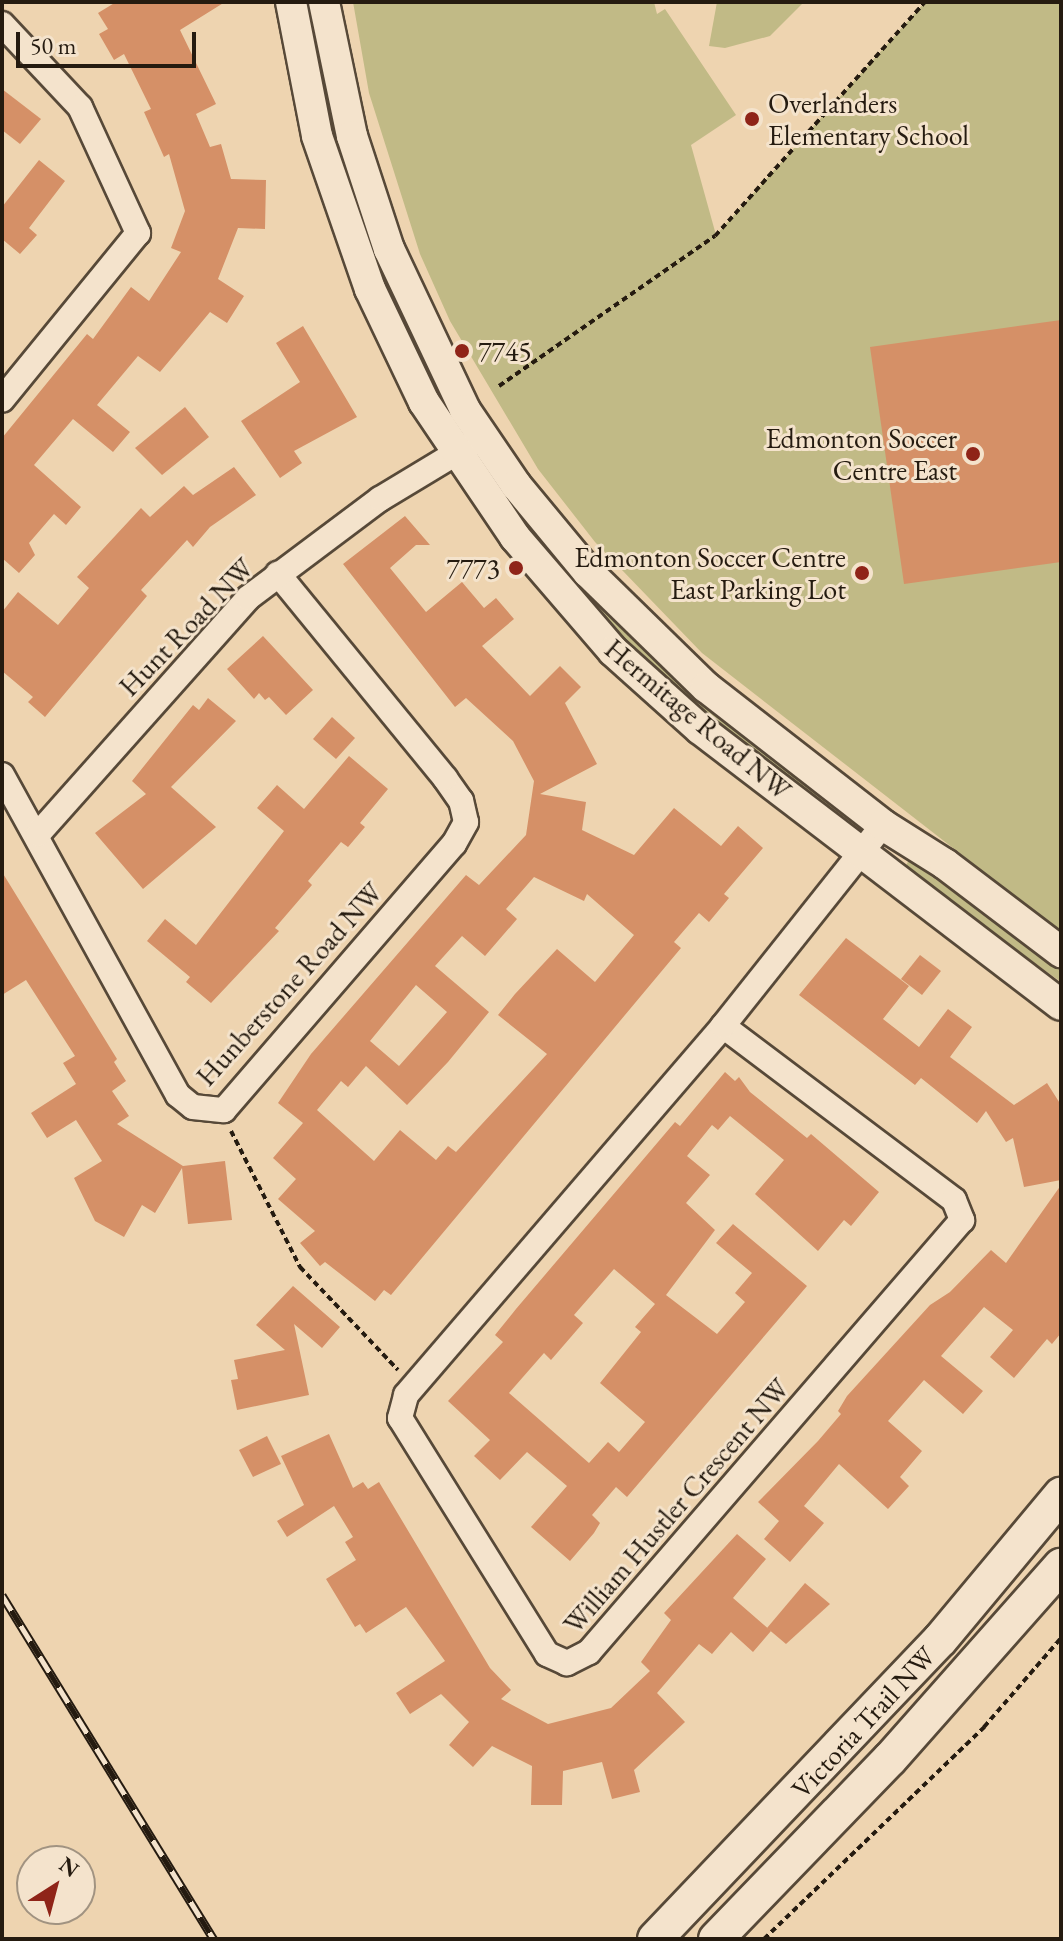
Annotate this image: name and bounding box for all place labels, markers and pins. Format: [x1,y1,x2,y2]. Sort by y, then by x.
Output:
place label: Overlanders Elementary School [768,86,969,152]
marker: Overlanders Elementary School [743,110,761,128]
place label: 7745 [478,334,532,368]
marker: 7745 [453,342,471,360]
place label: Edmonton Soccer Centre East [765,421,957,487]
marker: Edmonton Soccer Centre East [964,445,982,463]
place label: Edmonton Soccer Centre East Parking Lot [574,540,846,606]
place label: 7773 [446,551,500,585]
marker: 7773 [507,559,525,577]
marker: Edmonton Soccer Centre East Parking Lot [853,564,871,582]

